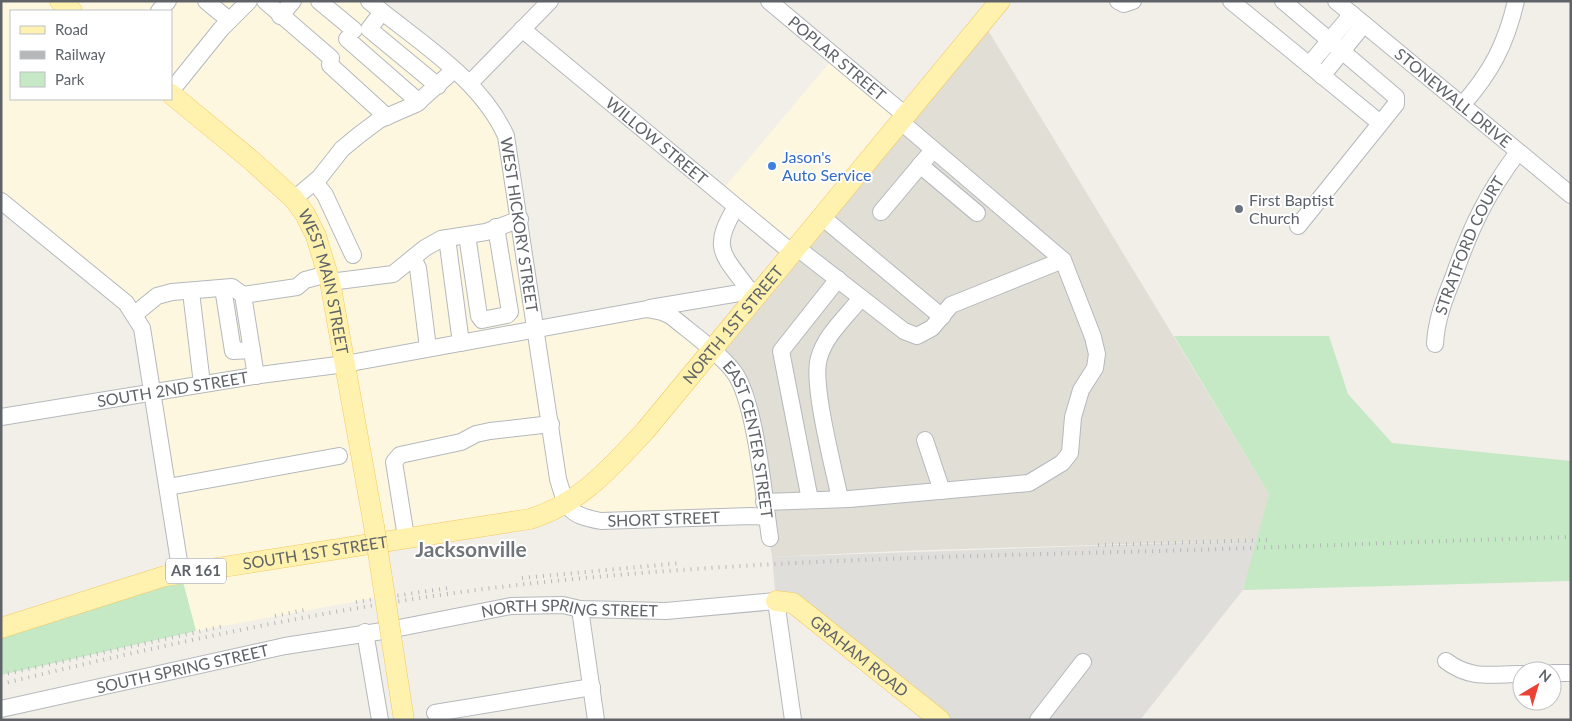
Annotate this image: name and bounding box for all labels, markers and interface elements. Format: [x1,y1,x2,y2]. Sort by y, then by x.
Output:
legend [10,10,172,100]
street label: POPLAR STREET [785,12,891,104]
text: Road [55,20,88,38]
street label: STONEWALL DRIVE [1391,44,1516,151]
text: Railway [55,45,106,63]
text: Park [55,70,85,88]
street label: WILLOW STREET [602,93,712,188]
street label: WEST HICKORY STREET [497,136,543,314]
place label: Jason's Auto Service [782,147,871,184]
marker: Jason's Auto Service [766,160,778,172]
street label: STRATFORD COURT [1430,172,1508,317]
place label: First Baptist Church [1249,190,1334,227]
marker: First Baptist Church [1233,203,1245,215]
street label: WEST MAIN STREET [295,206,353,356]
street label: NORTH 1ST STREET [678,261,787,387]
street label: EAST CENTER STREET [719,356,777,520]
street label: SOUTH 2ND STREET [96,367,250,410]
street label: SHORT STREET [607,507,721,530]
street label: SOUTH 1ST STREET [241,531,389,573]
district label: Jacksonville [415,536,527,561]
road number: AR 161 [166,558,226,584]
street label: NORTH SPRING STREET [479,594,659,621]
street label: GRAHAM ROAD [807,611,913,700]
street label: SOUTH SPRING STREET [94,640,271,697]
north arrow [1512,661,1562,711]
text: N [1536,665,1555,685]

